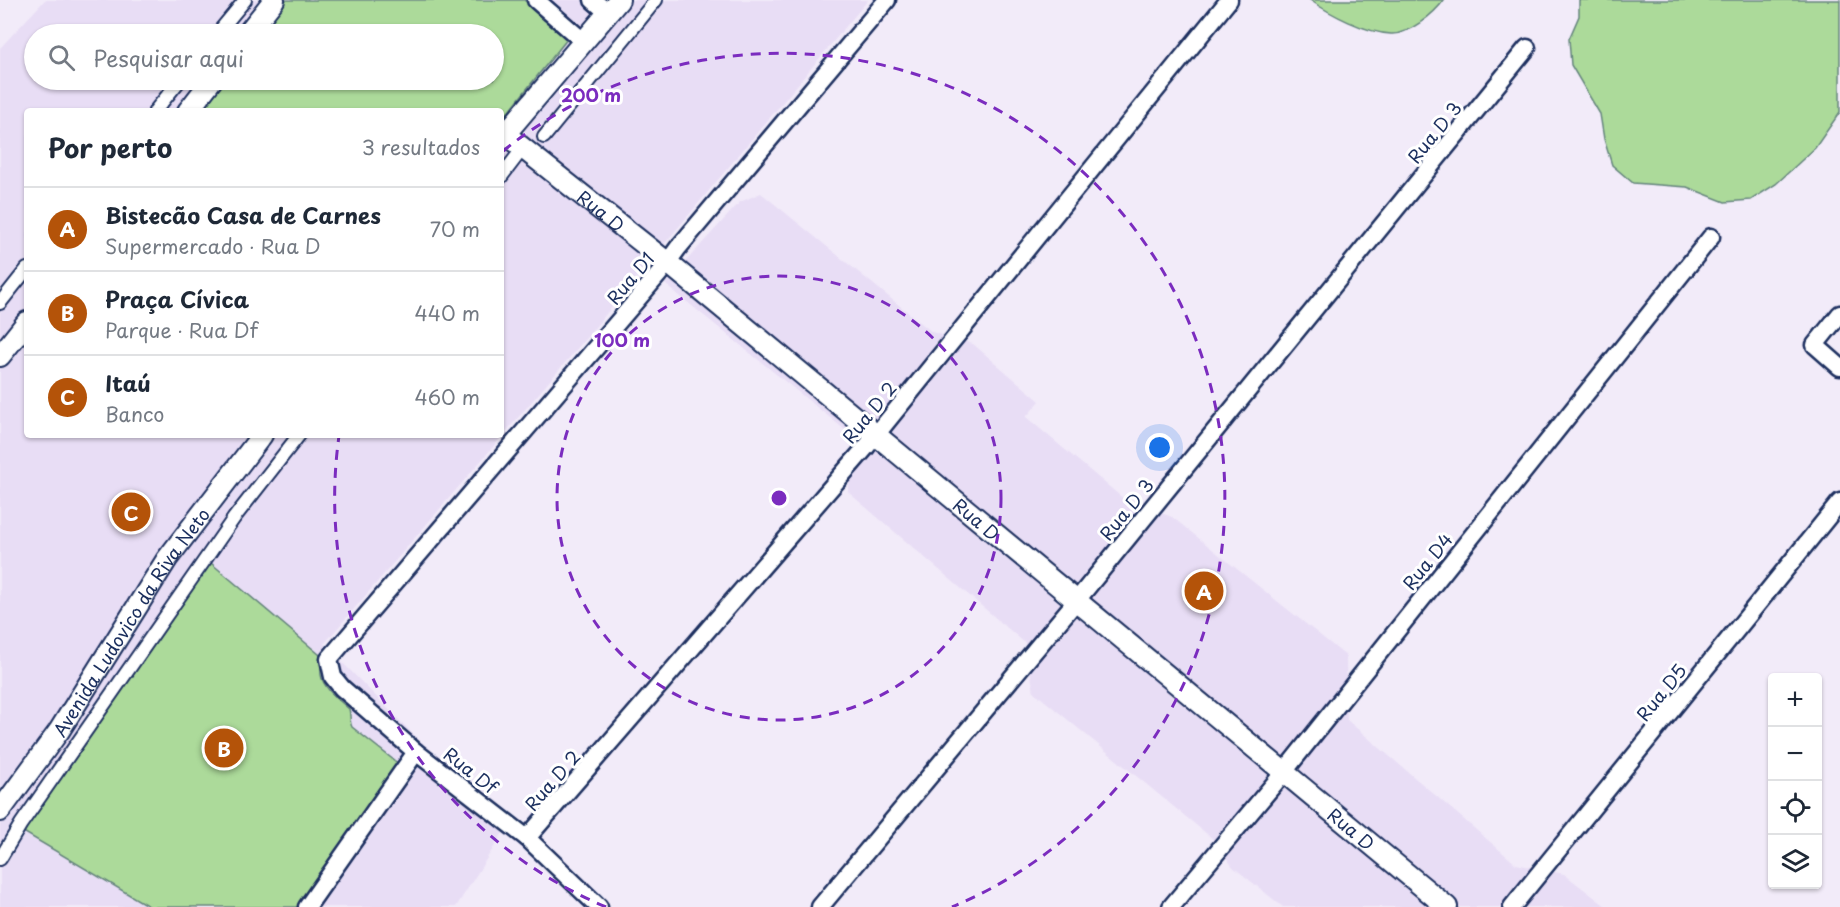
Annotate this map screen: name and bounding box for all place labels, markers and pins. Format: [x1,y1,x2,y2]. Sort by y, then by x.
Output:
centre of rings [769,488,789,508]
pin: C [112,490,150,534]
pin: A [1184,568,1224,614]
pin: B [204,726,244,771]

